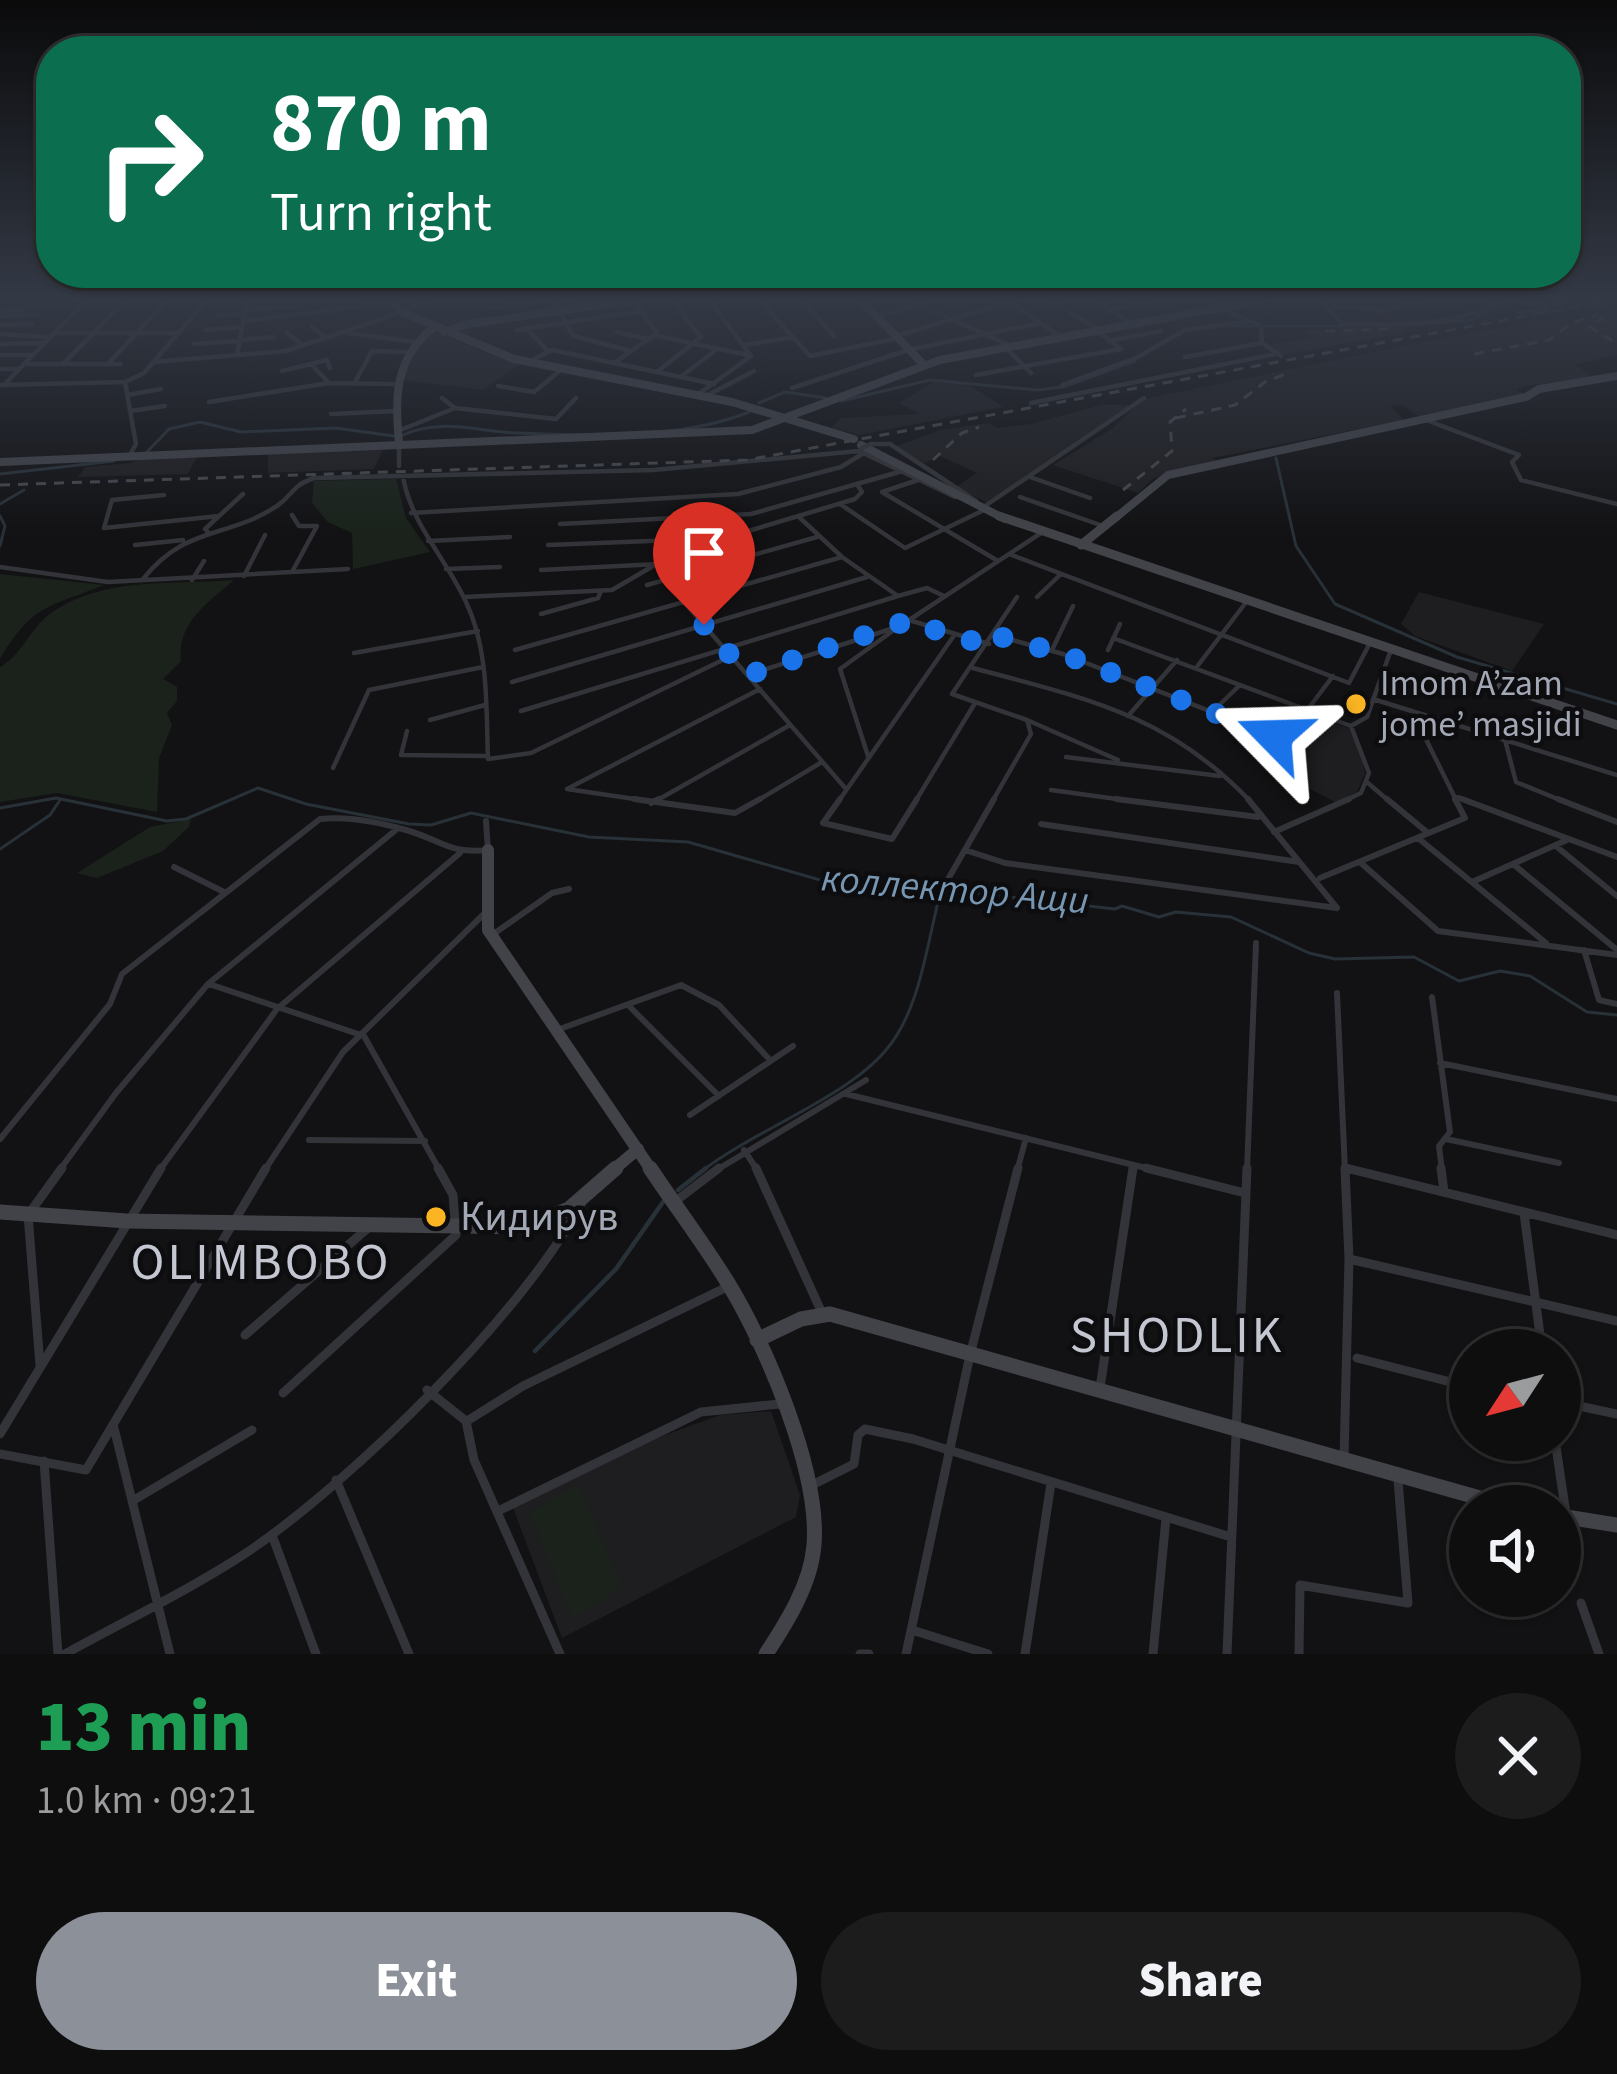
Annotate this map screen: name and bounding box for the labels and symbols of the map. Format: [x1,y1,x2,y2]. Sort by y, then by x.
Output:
pin [653,502,755,625]
place label: Imom A’zam jome’ masjidi [1378,658,1582,750]
position arrow [1211,673,1337,799]
marker: Imom A’zam jome’ masjidi [1343,691,1369,717]
water label: коллектор Ащи [819,850,1091,930]
place label: Кидирув [460,1187,618,1247]
marker: Кидирув [423,1204,449,1230]
district label: OLIMBOBO [131,1227,391,1299]
district label: SHODLIK [1070,1300,1284,1372]
north arrow [1449,1329,1581,1461]

